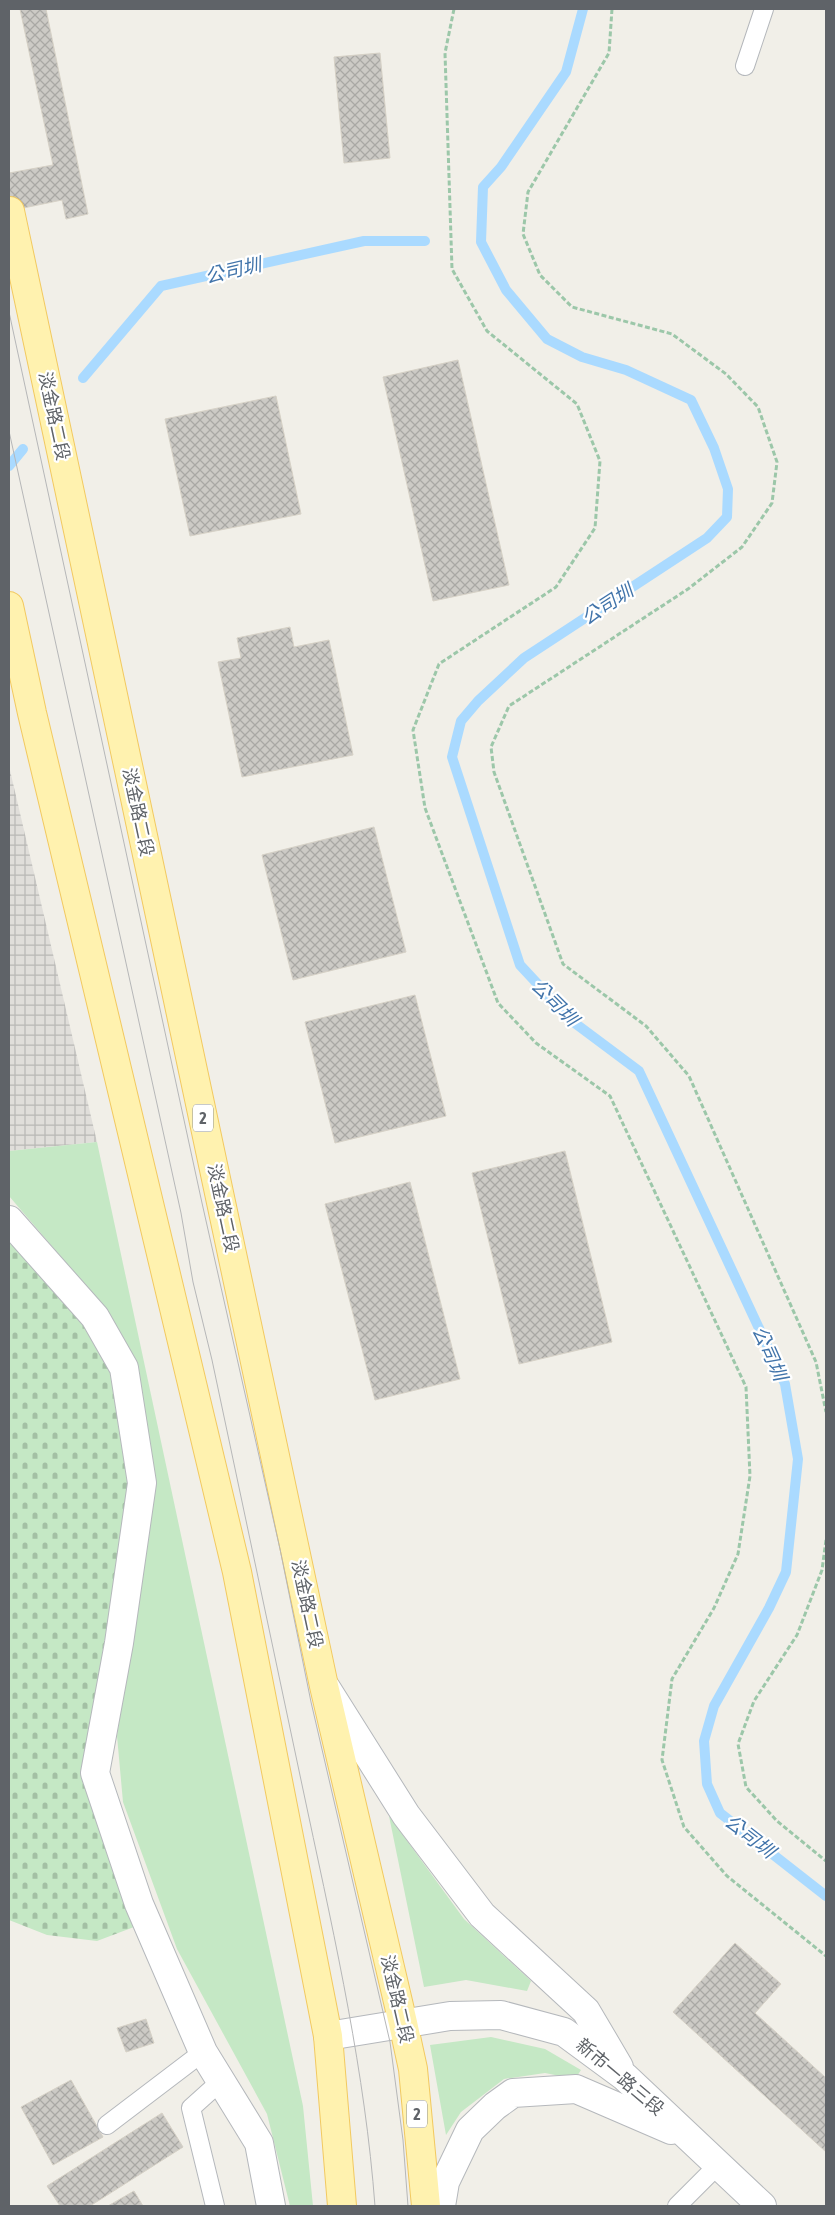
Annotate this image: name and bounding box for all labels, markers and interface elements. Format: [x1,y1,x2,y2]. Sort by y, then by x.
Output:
water label: 公司圳 [203,252,266,287]
street label: 淡金路二段 [35,370,74,462]
water label: 公司圳 [577,578,639,629]
street label: 淡金路二段 [119,766,158,858]
water label: 公司圳 [527,974,585,1032]
road number: 2 [193,1104,213,1132]
street label: 淡金路二段 [204,1162,243,1254]
water label: 公司圳 [748,1322,793,1386]
street label: 淡金路二段 [288,1558,327,1650]
water label: 公司圳 [721,1810,782,1864]
street label: 淡金路二段 [377,1953,418,2045]
street label: 新市一路三段 [572,2034,668,2119]
road number: 2 [407,2100,427,2128]

